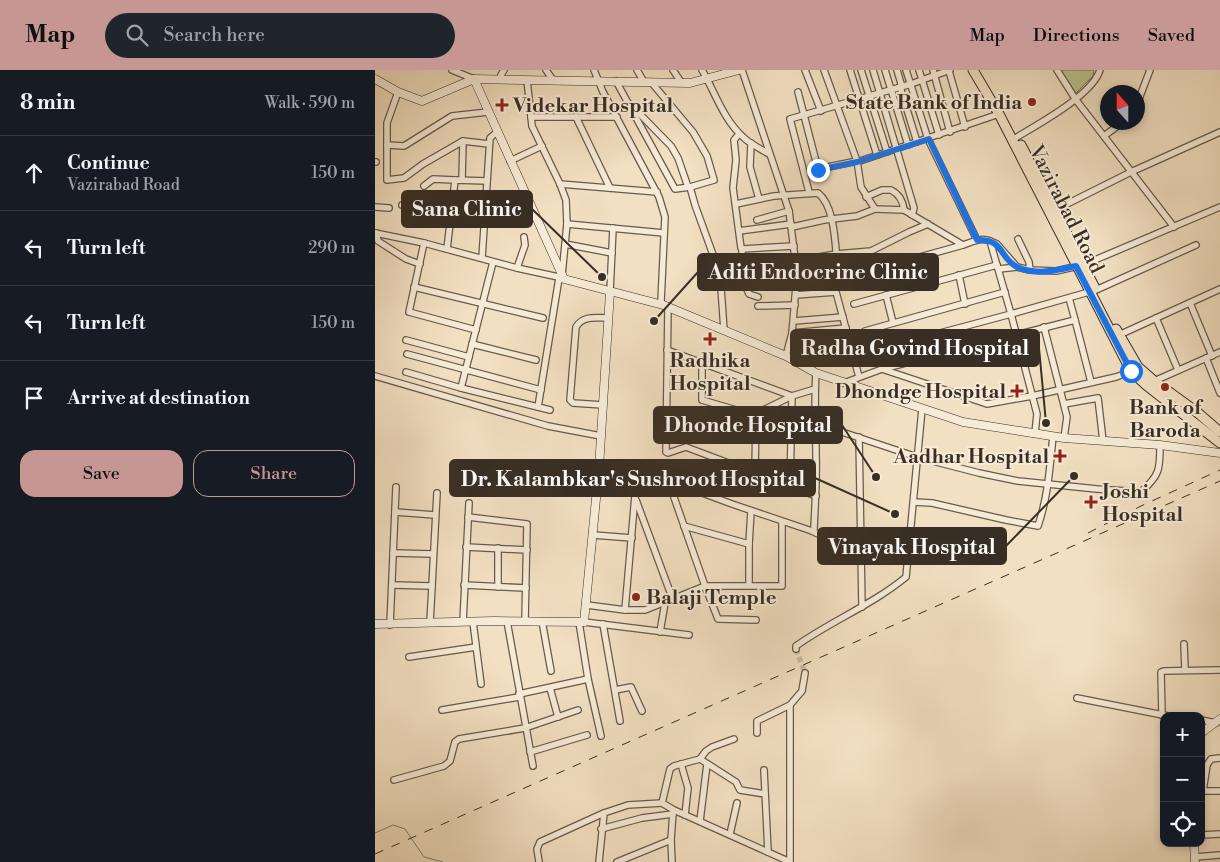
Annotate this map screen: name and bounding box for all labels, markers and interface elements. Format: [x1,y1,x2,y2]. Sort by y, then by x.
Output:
search box [105,13,455,58]
text: Map [25,20,75,50]
icon: search [123,21,151,49]
text: Search here [163,23,265,47]
text: Map [969,24,1005,47]
text: Directions [1033,24,1120,47]
text: Saved [1148,24,1195,47]
north arrow [1100,85,1145,130]
text: 8 min [20,90,75,116]
place label: State Bank of India [846,91,1022,116]
text: Walk · 590 m [265,93,355,113]
place label: Videkar Hospital [512,94,673,119]
marker: State Bank of India [1026,96,1038,108]
marker: Videkar Hospital [495,98,509,112]
street label: Vazirabad Road [1022,140,1109,279]
text: Continue [67,151,150,175]
icon: ahead [20,159,48,187]
route end [807,159,830,182]
text: 150 m [311,163,355,183]
text: Vazirabad Road [67,175,180,195]
callout: Sana Clinic [402,191,532,227]
text: Sana Clinic [412,197,522,223]
icon: left [20,234,48,262]
text: Turn left [67,236,146,260]
text: 290 m [308,238,355,258]
callout: Aditi Endocrine Clinic [698,254,938,290]
text: Aditi Endocrine Clinic [707,260,928,286]
icon: left [20,309,48,337]
text: Turn left [67,311,146,335]
text: 150 m [311,313,355,333]
callout: Radha Govind Hospital [791,330,1039,366]
marker: Radhika Hospital [703,332,717,346]
text: Radha Govind Hospital [801,336,1029,362]
place label: Radhika Hospital [670,349,751,397]
route start [1120,360,1143,383]
place label: Dhondge Hospital [835,380,1006,405]
marker: Bank of Baroda [1159,381,1171,393]
icon: arrive [20,384,48,412]
marker: Dhondge Hospital [1010,384,1024,398]
text: Arrive at destination [67,386,250,410]
place label: Bank of Baroda [1129,396,1204,444]
callout: Dhonde Hospital [654,407,842,443]
text: Dhonde Hospital [664,413,832,439]
place label: Aadhar Hospital [892,445,1049,470]
marker: Aadhar Hospital [1053,449,1067,463]
button: Save [20,450,183,497]
button: Share [193,450,355,497]
callout: Dr. Kalambkar's Sushroot Hospital [450,460,815,496]
text: Dr. Kalambkar's Sushroot Hospital [461,467,805,493]
place label: Joshi Hospital [1099,480,1183,528]
marker: Joshi Hospital [1084,495,1098,509]
callout: Vinayak Hospital [818,528,1006,564]
text: Vinayak Hospital [827,535,996,561]
place label: Balaji Temple [646,586,777,611]
marker: Balaji Temple [630,591,642,603]
map controls [1160,712,1205,847]
button: + [1160,712,1205,757]
button: − [1160,757,1205,802]
button: locate [1160,802,1205,847]

